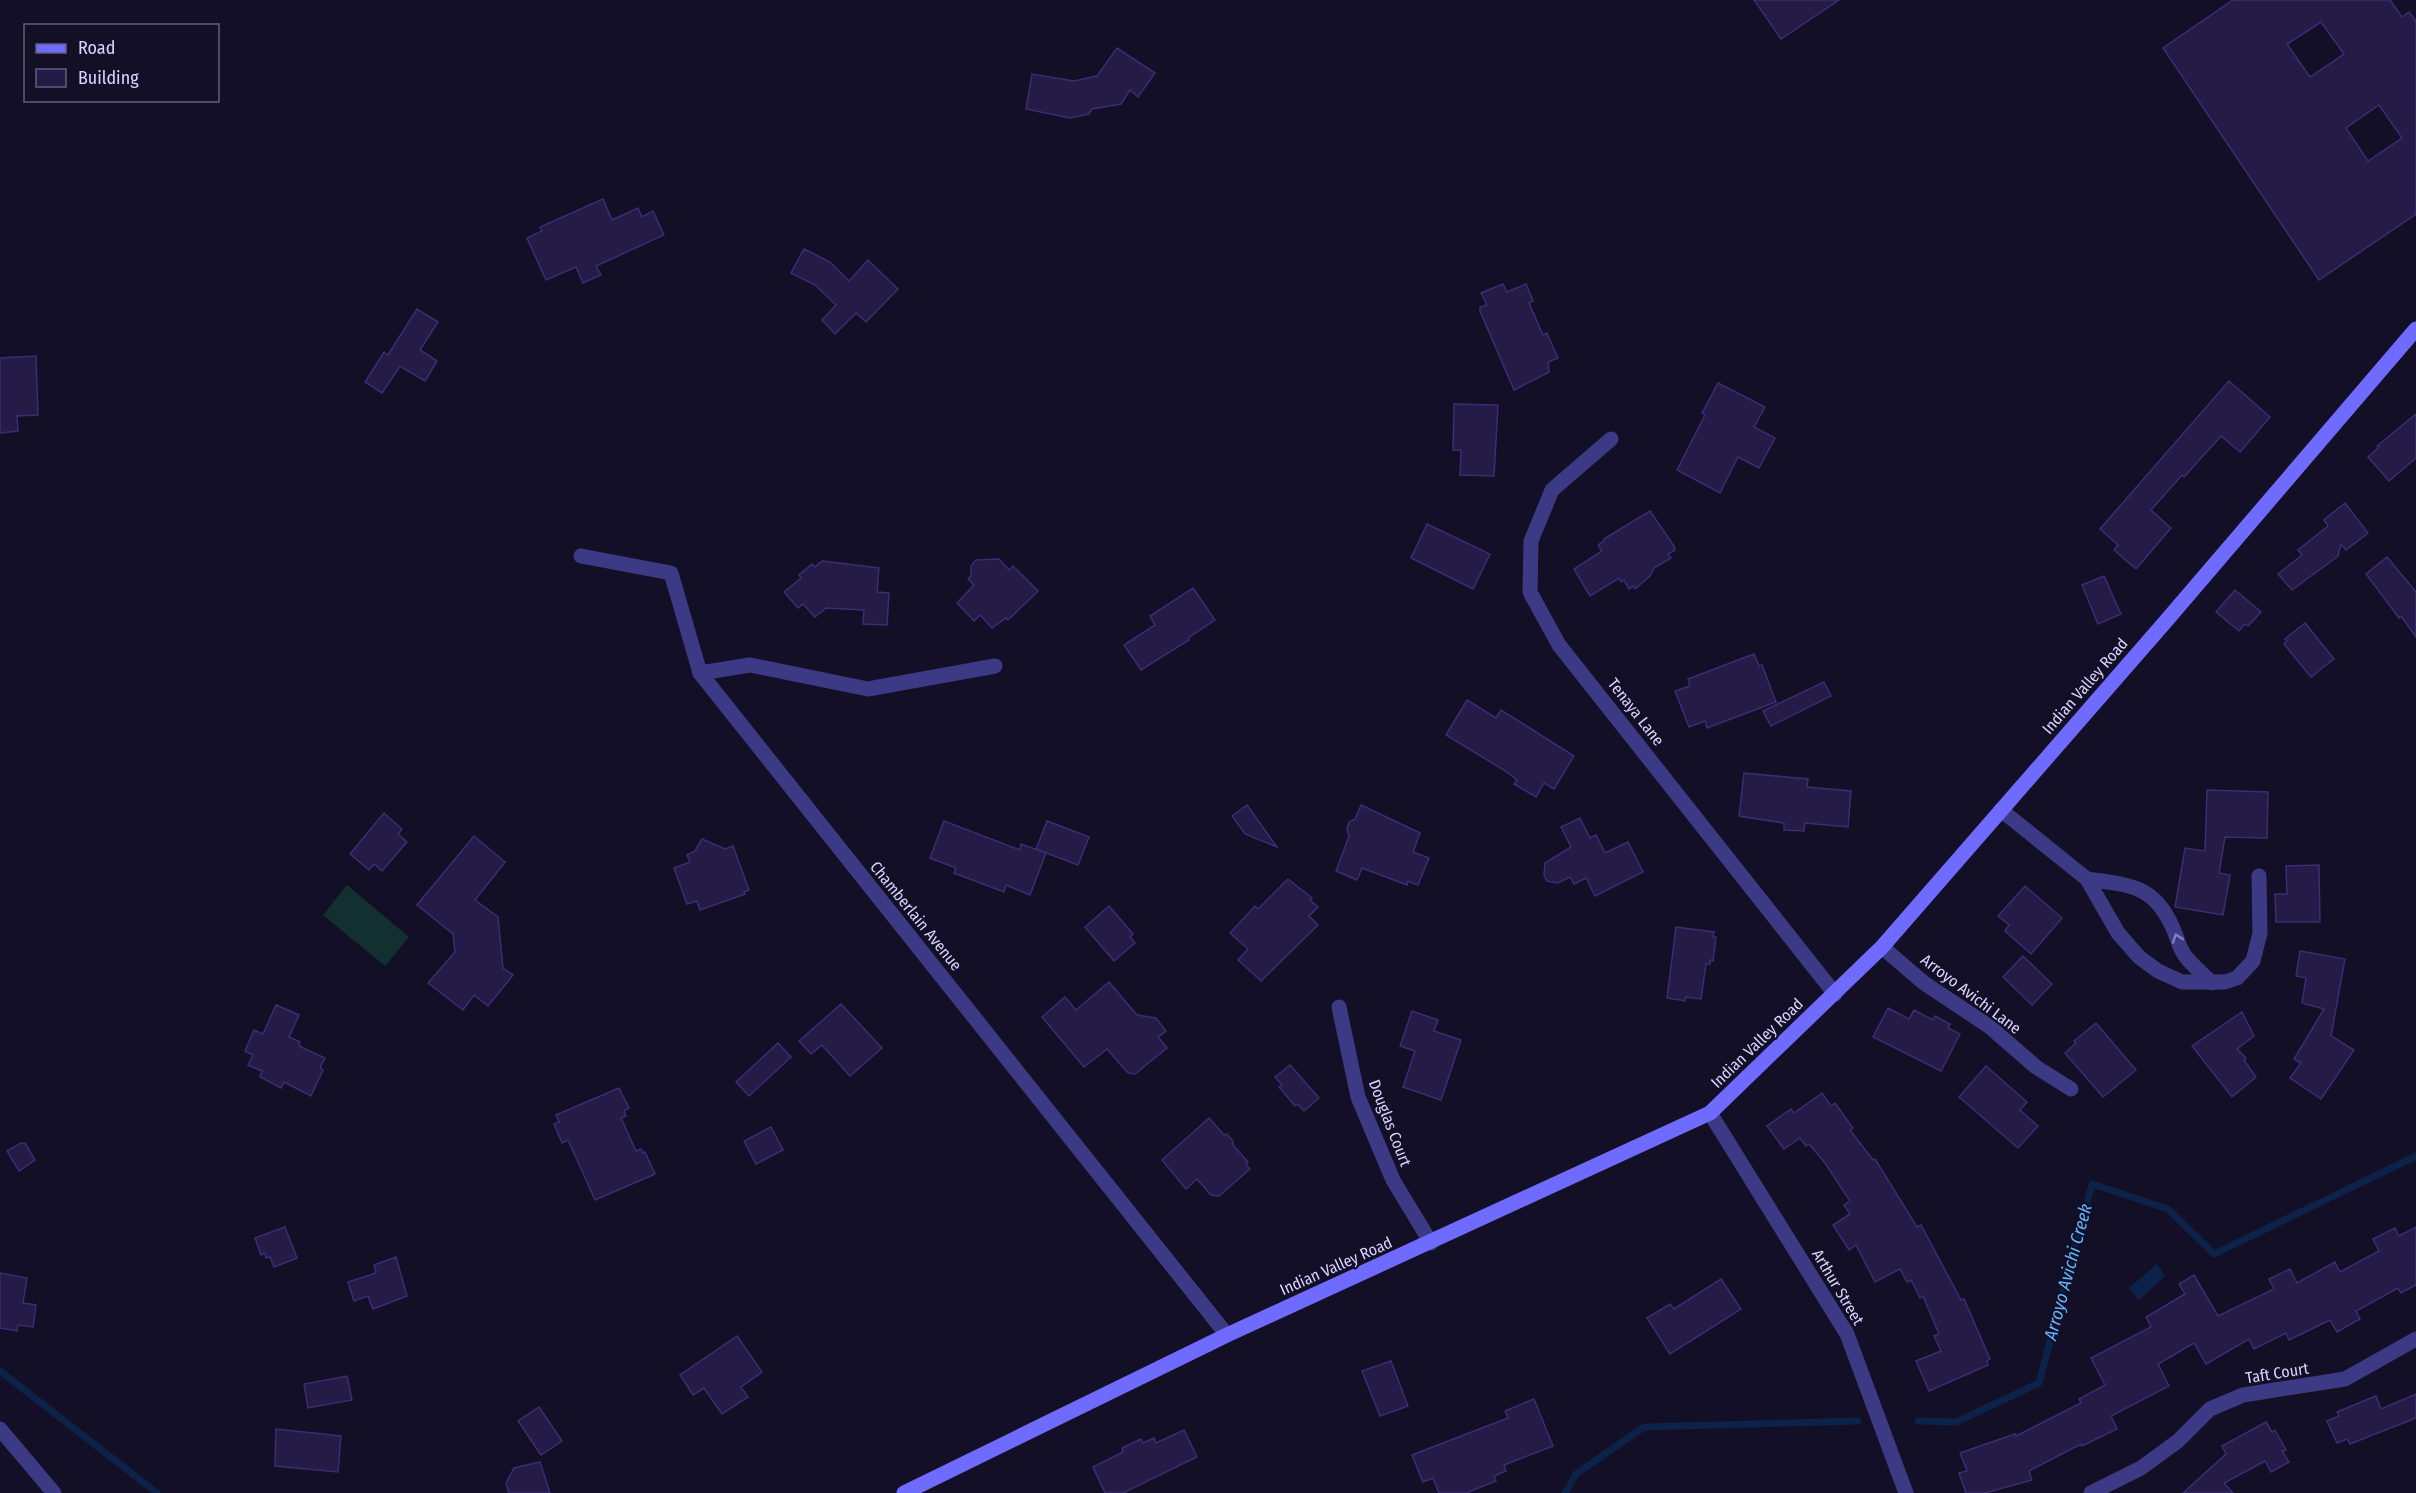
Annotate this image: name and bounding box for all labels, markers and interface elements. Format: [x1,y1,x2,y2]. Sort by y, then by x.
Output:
legend [24,24,219,102]
text: Road [78,37,115,59]
text: Building [78,67,139,89]
street label: Indian Valley Road [2038,634,2132,738]
street label: Tenaya Lane [1604,675,1668,749]
street label: Chamberlain Avenue [866,858,966,974]
one-way arrow [2171,933,2184,944]
street label: Arroyo Avichi Lane [1917,950,2025,1038]
street label: Indian Valley Road [1707,994,1807,1092]
street label: Douglas Court [1365,1077,1416,1170]
water label: Arroyo Avichi Creek [2039,1201,2097,1344]
street label: Indian Valley Road [1277,1233,1395,1299]
street label: Arthur Street [1808,1246,1868,1329]
street label: Taft Court [2244,1359,2311,1387]

